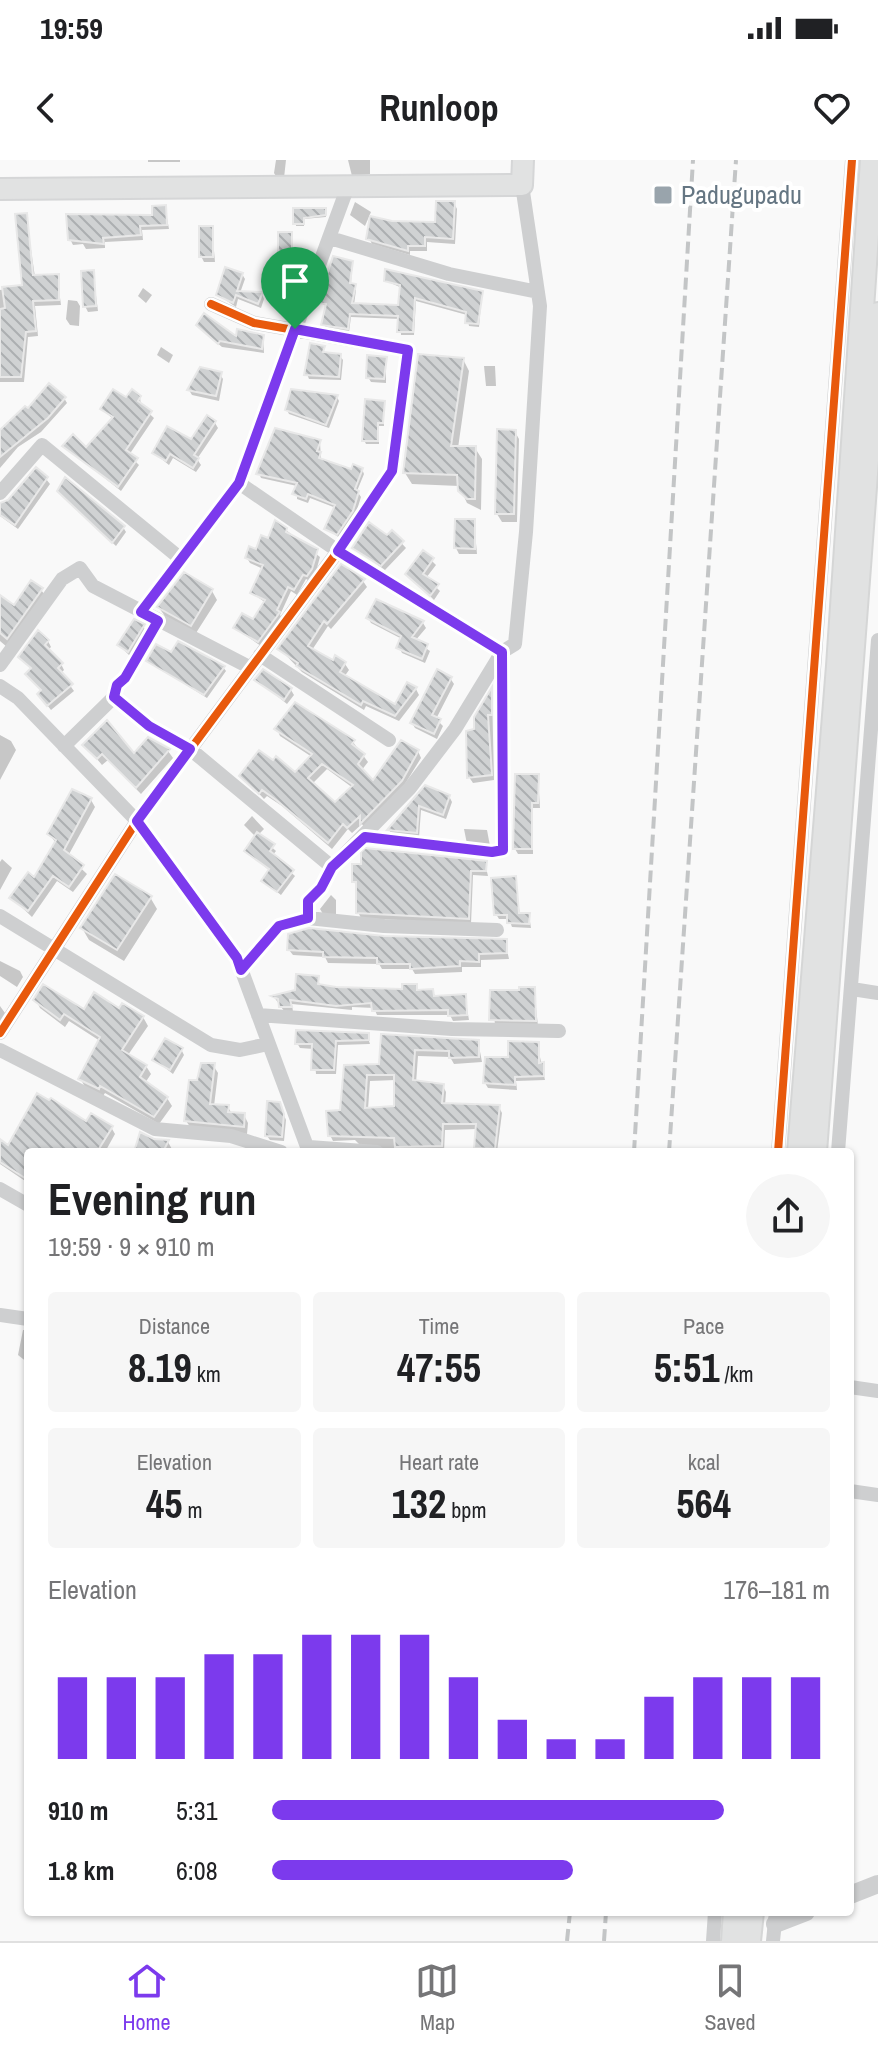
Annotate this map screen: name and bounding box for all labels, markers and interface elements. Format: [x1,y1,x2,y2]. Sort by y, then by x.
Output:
text: 19:59 [40,8,103,48]
text: Runloop [379,84,499,132]
icon: back [24,86,68,130]
icon: heart [810,86,854,130]
place label: Padugupadu [681,177,802,212]
marker: Padugupadu [652,184,674,206]
pin [261,247,329,329]
icon: arrive [273,259,317,303]
text: Evening run [48,1169,257,1229]
button: share [746,1174,830,1258]
text: 19:59 · 9 × 910 m [48,1229,215,1264]
text: Distance [139,1311,210,1341]
text: Time [419,1311,459,1341]
text: Pace [683,1311,724,1341]
text: 8.19 [128,1341,192,1394]
text: 47:55 [397,1341,481,1394]
text: 5:51 [654,1341,719,1394]
text: km [192,1359,221,1389]
text: /km [719,1359,754,1389]
text: Elevation [137,1447,212,1477]
text: Heart rate [399,1447,479,1477]
text: kcal [688,1447,720,1477]
text: 45 [146,1477,183,1530]
text: 132 [392,1477,446,1530]
text: 564 [676,1477,731,1530]
text: m [183,1495,203,1525]
text: bpm [446,1495,486,1525]
text: Elevation [48,1572,137,1607]
text: 176–181 m [723,1572,830,1607]
text: 910 m [48,1793,108,1828]
text: 5:31 [176,1793,218,1828]
text: 1.8 km [48,1853,114,1888]
text: 6:08 [176,1853,218,1888]
tab: Home [122,1959,171,2037]
tab: Map [415,1959,459,2037]
tab: Saved [704,1959,756,2037]

